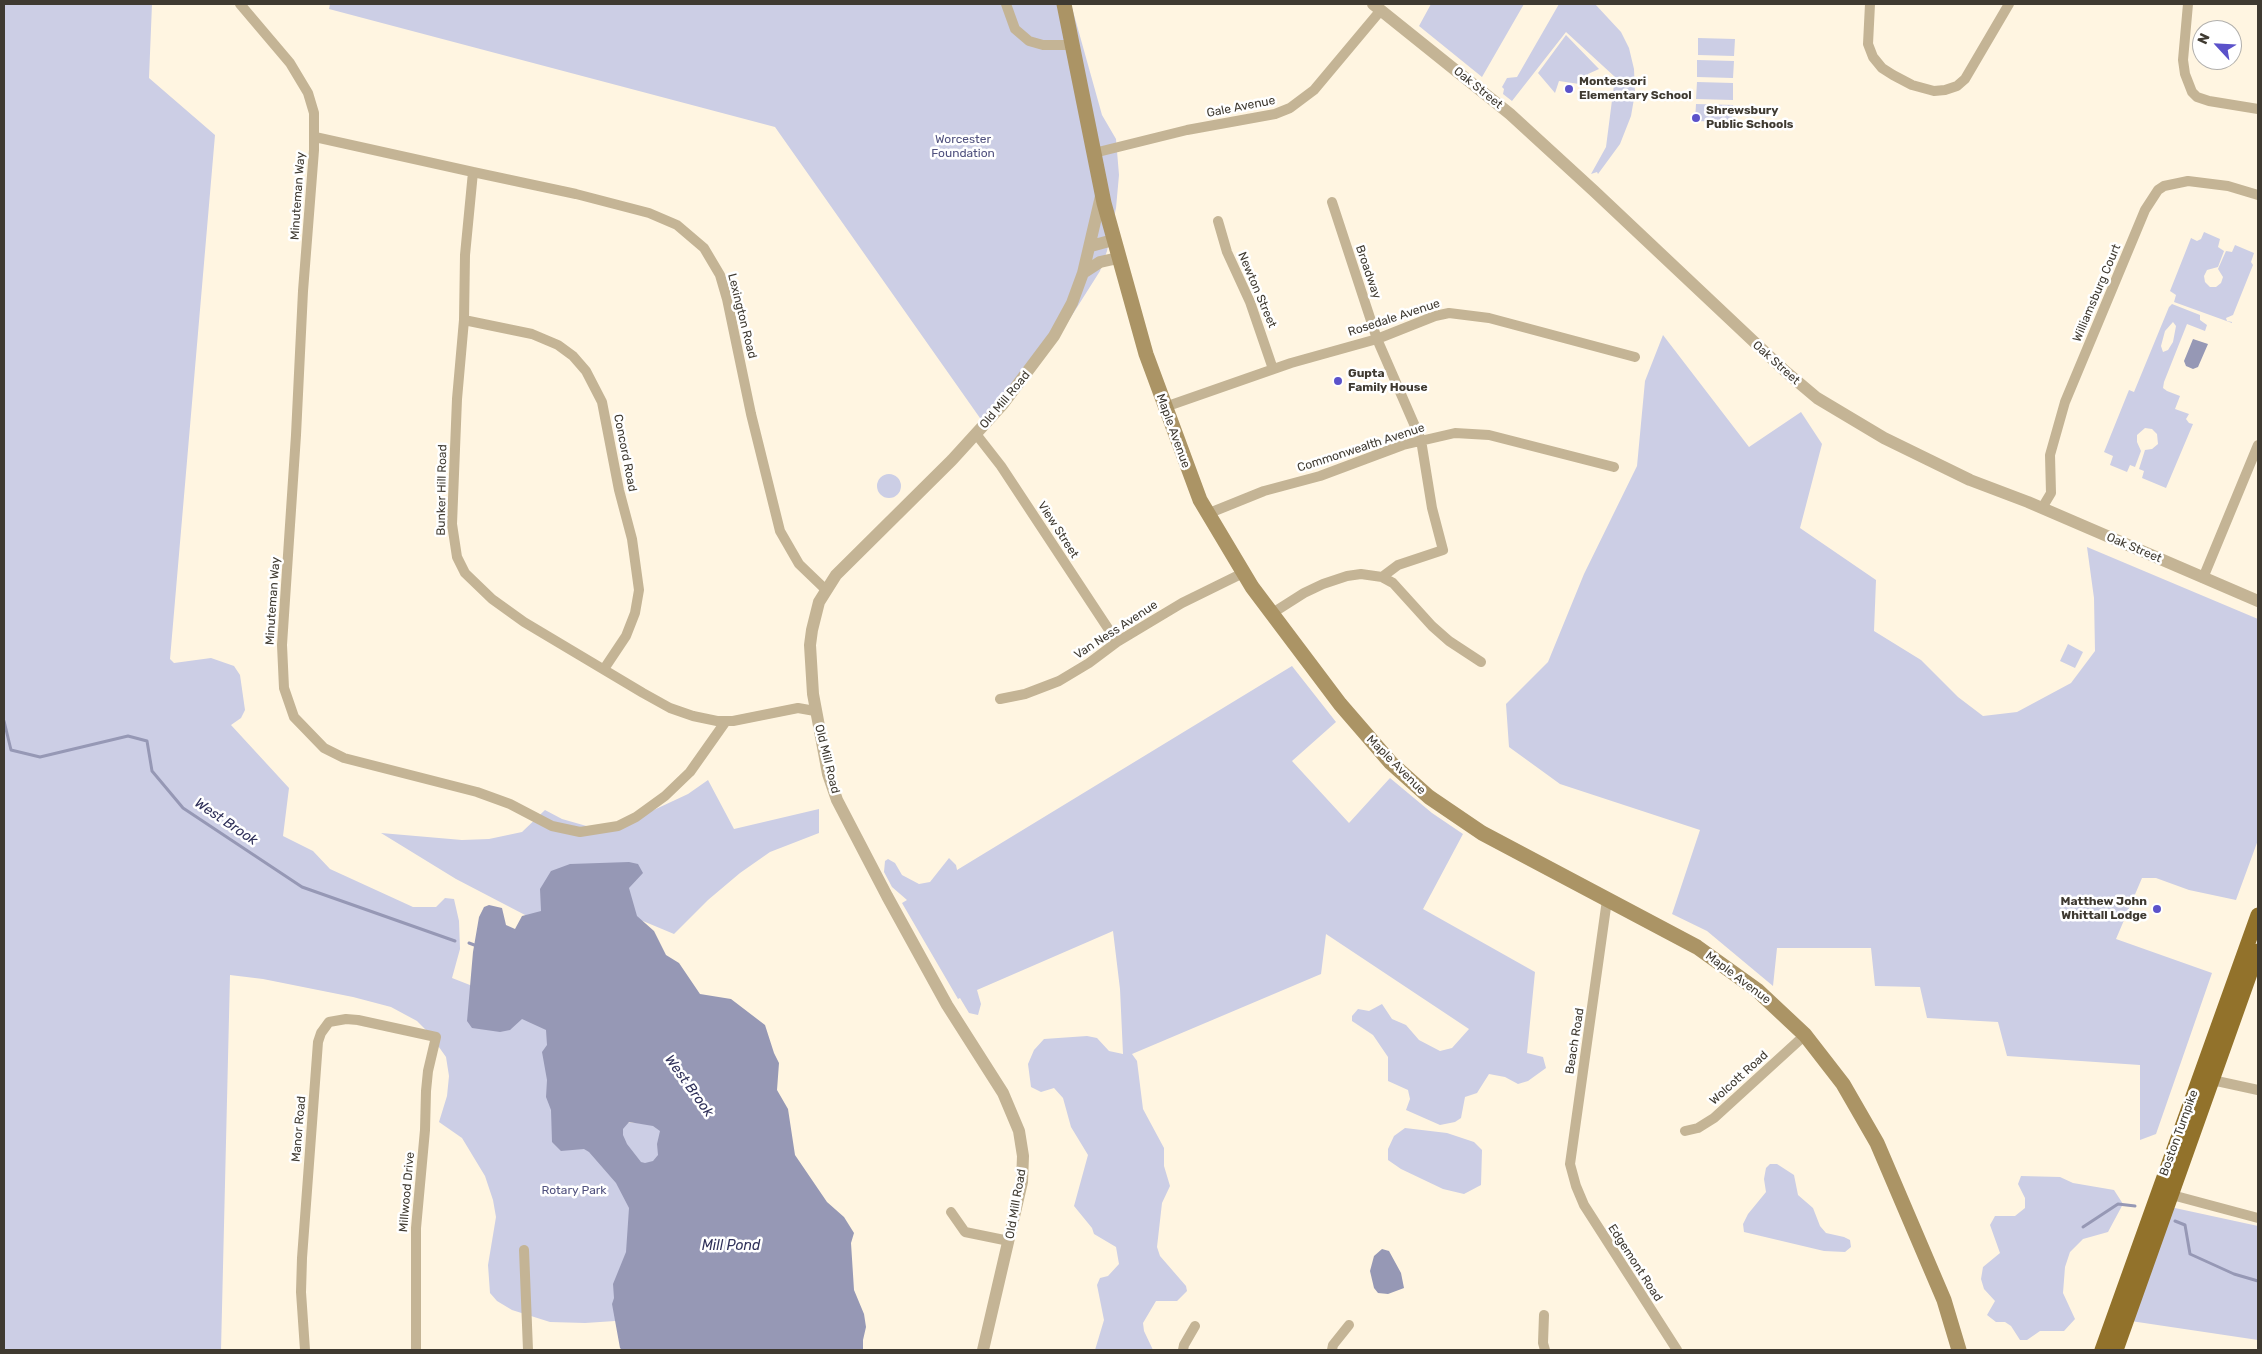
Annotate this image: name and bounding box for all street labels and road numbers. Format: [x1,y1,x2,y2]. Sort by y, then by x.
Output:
street label: Oak Street [1451,64,1505,112]
street label: Gale Avenue [1206,93,1276,121]
street label: Minuteman Way [288,151,308,241]
street label: Williamsburg Court [2070,242,2124,344]
street label: Broadway [1352,243,1384,301]
street label: Newton Street [1235,250,1279,330]
street label: Lexington Road [724,272,760,360]
street label: Rosedale Avenue [1346,296,1442,340]
street label: Oak Street [1749,338,1803,388]
street label: Old Mill Road [977,368,1033,432]
street label: Maple Avenue [1153,392,1193,470]
street label: Concord Road [610,413,640,493]
street label: Commonwealth Avenue [1296,421,1426,475]
street label: Bunker Hill Road [434,444,450,536]
street label: View Street [1034,499,1082,561]
street label: Oak Street [2104,530,2164,566]
street label: Minuteman Way [263,556,283,646]
street label: Van Ness Avenue [1072,598,1160,662]
street label: Old Mill Road [811,723,843,795]
street label: Maple Avenue [1363,732,1429,798]
street label: Maple Avenue [1703,949,1773,1007]
street label: Beach Road [1563,1007,1587,1075]
street label: Wolcott Road [1707,1048,1771,1108]
street label: Boston Turnpike [2157,1088,2201,1178]
street label: Manor Road [289,1095,309,1163]
street label: Millwood Drive [396,1151,418,1233]
street label: Old Mill Road [1003,1168,1029,1240]
street label: Edgemont Road [1605,1222,1665,1304]

